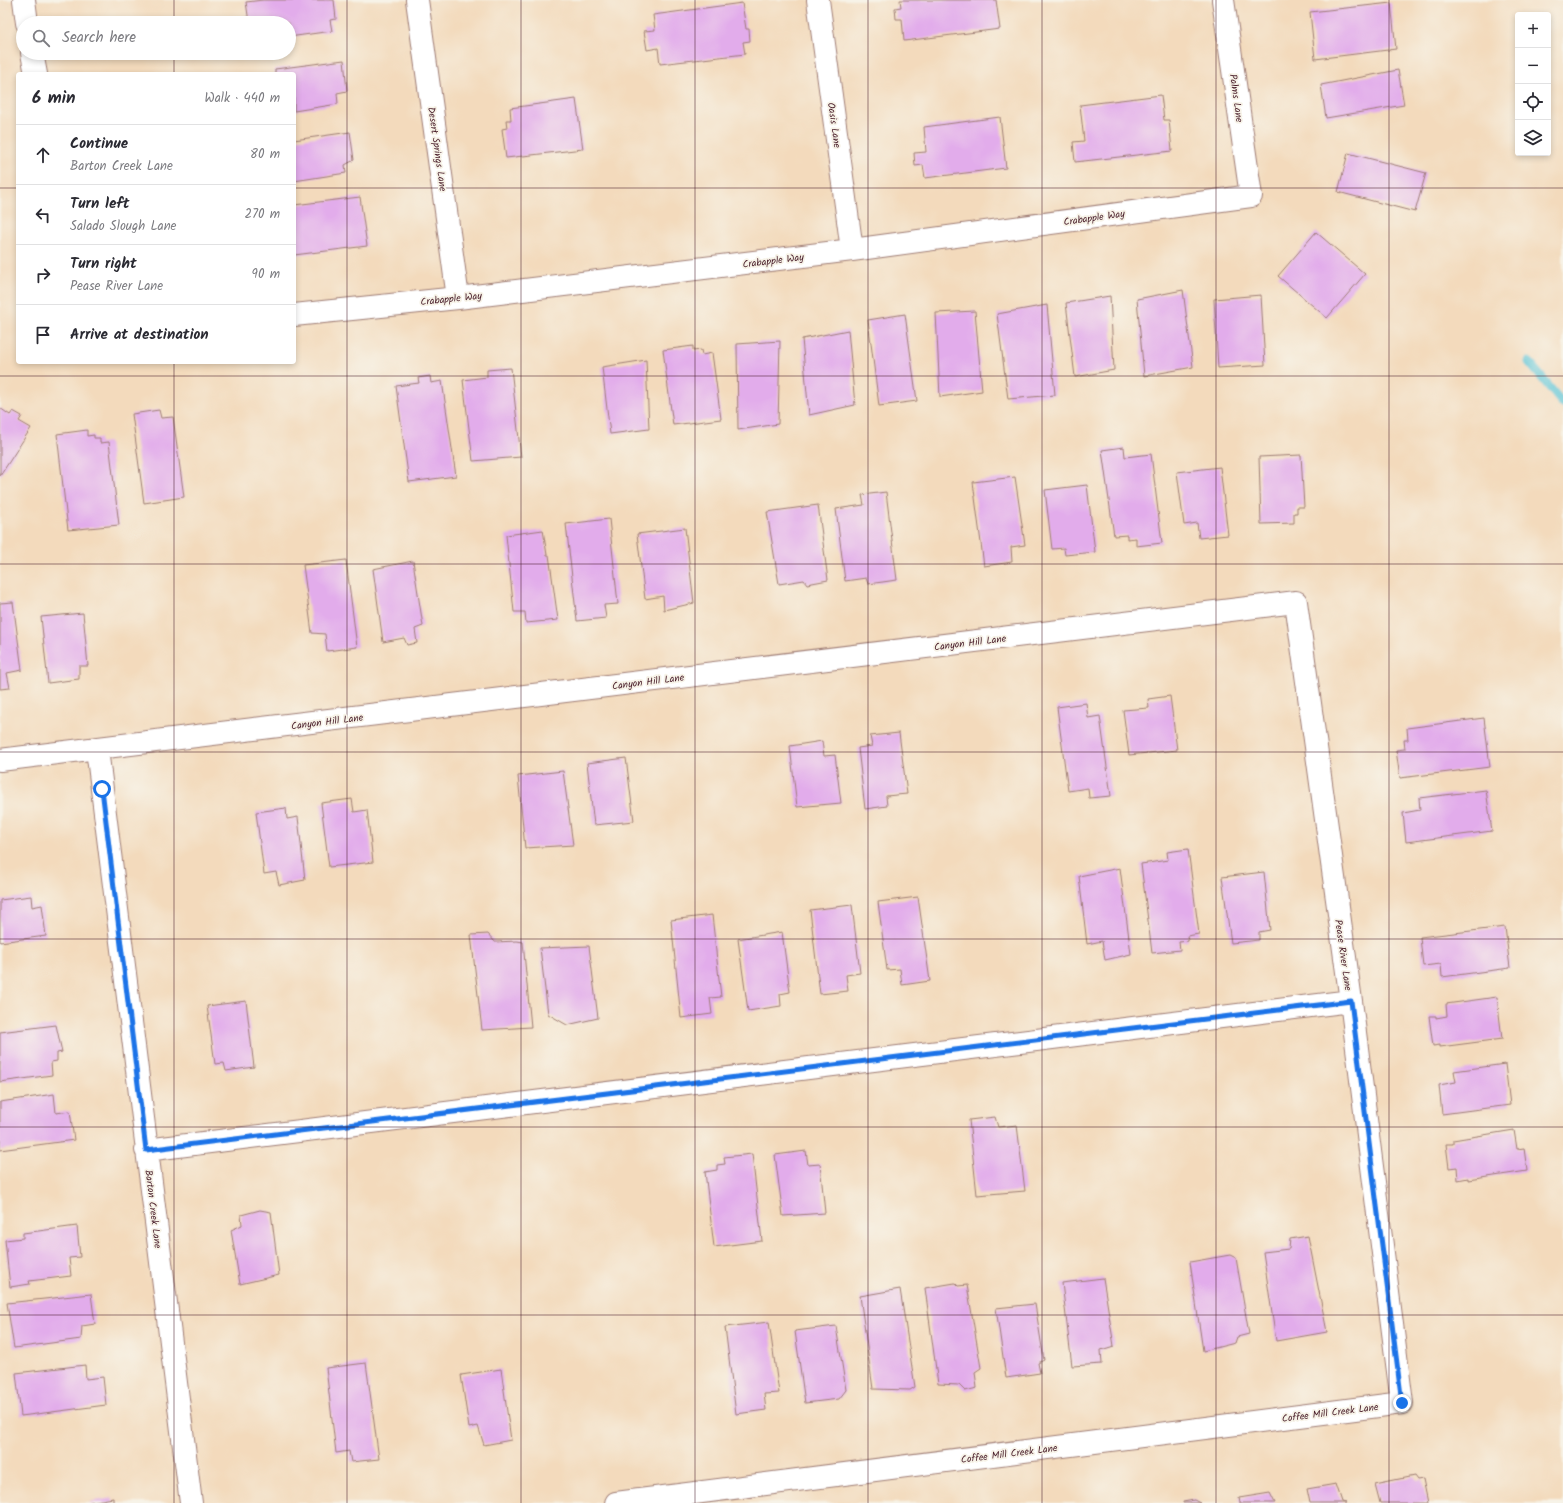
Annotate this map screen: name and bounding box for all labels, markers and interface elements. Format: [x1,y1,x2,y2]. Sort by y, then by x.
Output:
map controls [1515,12,1551,156]
button: + [1515,12,1551,48]
search box [16,16,296,60]
text: Search here [62,26,136,50]
icon: search [30,27,52,49]
button: − [1515,48,1551,84]
street label: Palms Lane [1225,73,1247,124]
button: locate [1515,84,1551,120]
text: 6 min [32,85,76,112]
text: Walk · 440 m [205,88,280,109]
street label: Oasis Lane [823,101,845,149]
street label: Desert Springs Lane [423,106,451,193]
button: layers [1515,120,1551,156]
text: Continue [70,132,128,156]
icon: ahead [32,144,54,166]
text: 80 m [250,144,280,165]
text: Barton Creek Lane [70,156,173,177]
text: Turn left [70,192,130,216]
icon: left [32,204,54,226]
text: 270 m [244,204,280,225]
street label: Crabapple Way [1062,206,1126,230]
text: Salado Slough Lane [70,216,176,237]
street label: Crabapple Way [742,249,805,273]
text: Turn right [70,252,137,276]
icon: right [32,264,54,286]
text: 90 m [252,264,280,285]
text: Pease River Lane [70,276,163,297]
street label: Crabapple Way [420,288,483,310]
text: Arrive at destination [70,323,209,347]
icon: arrive [32,324,54,346]
street label: Canyon Hill Lane [933,631,1008,655]
street label: Canyon Hill Lane [611,670,686,694]
street label: Canyon Hill Lane [290,710,365,734]
route start [93,780,111,798]
street label: Pease River Lane [1330,919,1356,992]
street label: Barton Creek Lane [140,1169,166,1250]
route end [1393,1394,1411,1412]
street label: Coffee Mill Creek Lane [1281,1399,1380,1427]
street label: Coffee Mill Creek Lane [960,1440,1059,1468]

